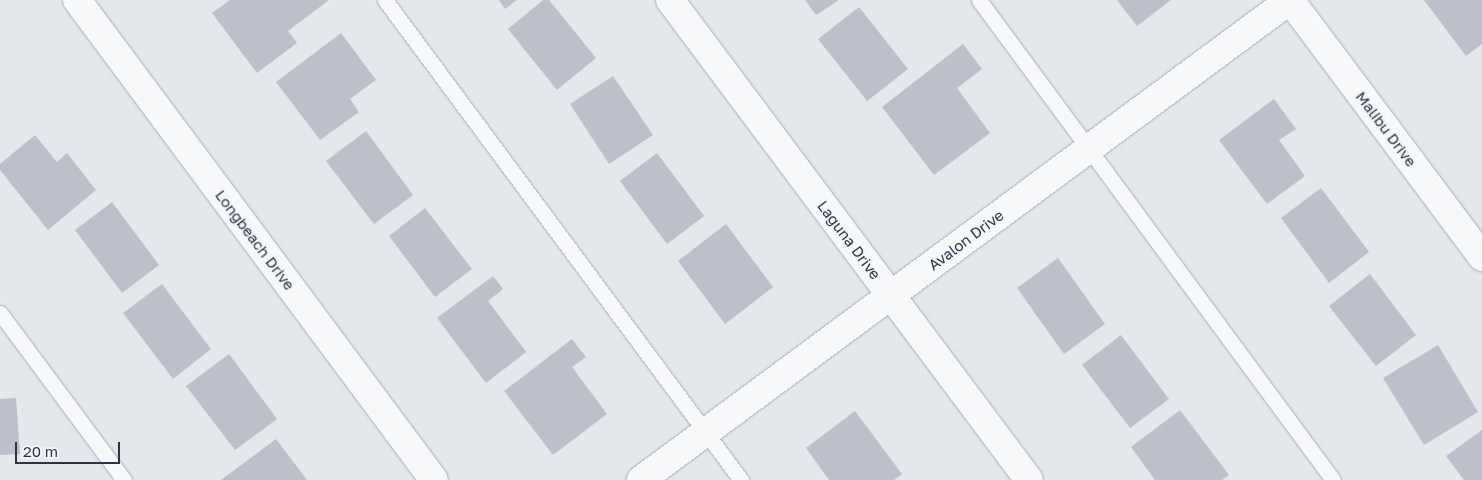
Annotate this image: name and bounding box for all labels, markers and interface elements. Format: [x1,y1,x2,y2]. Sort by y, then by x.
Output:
street label: Malibu Drive [1352,88,1420,170]
street label: Longbeach Drive [212,186,298,294]
street label: Laguna Drive [813,197,885,283]
street label: Avalon Drive [925,206,1007,274]
scale bar [18,432,122,464]
text: 20 m [23,442,58,460]

